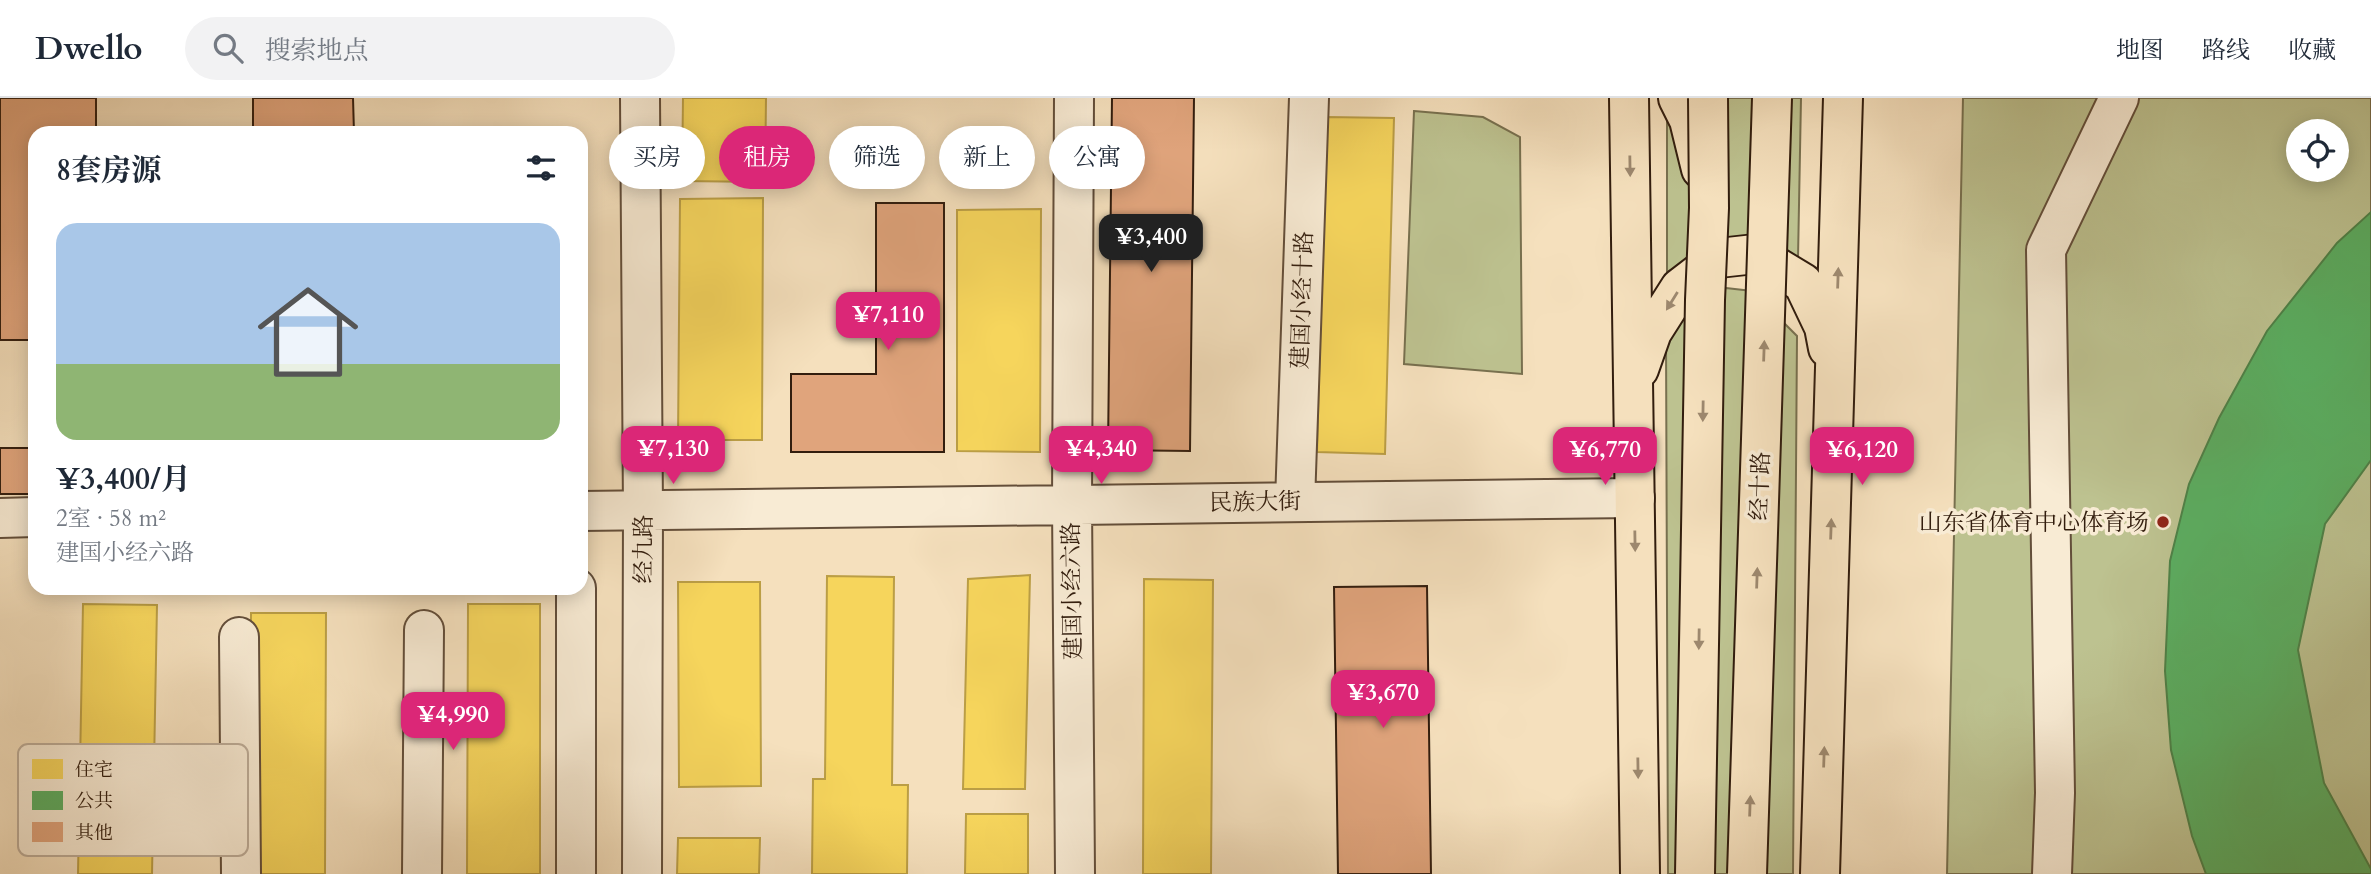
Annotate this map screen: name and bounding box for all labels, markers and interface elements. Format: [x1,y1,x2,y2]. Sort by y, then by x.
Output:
search box [185,17,675,80]
text: Dwello [35,26,143,71]
icon: search [209,29,247,67]
text: 搜索地点 [265,33,369,68]
text: 地图 [2116,34,2164,67]
text: 路线 [2202,34,2250,67]
text: 收藏 [2288,34,2336,67]
map controls [2286,119,2349,182]
button: locate [2286,119,2349,182]
chip: 买房 [609,126,705,189]
chip: 租房 [719,126,815,189]
chip: 筛选 [829,126,925,189]
chip: 新上 [939,126,1035,189]
chip: 公寓 [1049,126,1145,189]
icon: filters [522,149,560,187]
text: 8套房源 [56,150,161,191]
one-way arrow [1624,155,1635,177]
pin: ¥3,400 [1094,214,1208,274]
text: ¥3,400 [1115,221,1187,252]
street label: 建国小经十路 [1284,231,1320,369]
one-way arrow [1832,266,1844,288]
icon: home [245,269,371,395]
one-way arrow [1666,291,1679,310]
pin: ¥7,110 [831,292,945,352]
text: ¥7,110 [852,299,924,330]
one-way arrow [1758,340,1769,362]
one-way arrow [1697,400,1709,422]
pin: ¥7,130 [616,426,730,486]
pin: ¥4,340 [1044,426,1158,486]
pin: ¥6,770 [1548,428,1662,487]
pin: ¥6,120 [1805,428,1919,487]
text: ¥7,130 [637,433,709,464]
text: ¥4,340 [1065,433,1137,464]
text: ¥6,770 [1569,434,1641,465]
text: ¥6,120 [1826,434,1898,465]
street label: 经十路 [1743,451,1777,521]
text: ¥3,400/月 [56,459,191,500]
street label: 民族大街 [1209,486,1301,518]
text: 2室 · 58 m² [56,503,166,534]
place label: 山东省体育中心体育场 [1919,507,2149,538]
marker: 山东省体育中心体育场 [2155,514,2171,530]
street label: 经九路 [628,515,659,584]
one-way arrow [1825,518,1836,540]
street label: 建国小经六路 [1055,522,1089,660]
one-way arrow [1629,530,1641,552]
text: 建国小经六路 [56,537,194,568]
one-way arrow [1751,567,1762,589]
one-way arrow [1694,628,1705,650]
pin: ¥3,670 [1326,670,1440,730]
text: ¥3,670 [1347,677,1419,708]
pin: ¥4,990 [396,692,510,752]
text: ¥4,990 [417,699,489,730]
legend [18,744,248,856]
one-way arrow [1818,746,1829,768]
text: 住宅 [75,757,113,783]
one-way arrow [1632,757,1644,779]
text: 公共 [75,788,113,814]
one-way arrow [1744,795,1755,817]
text: 其他 [75,820,113,846]

